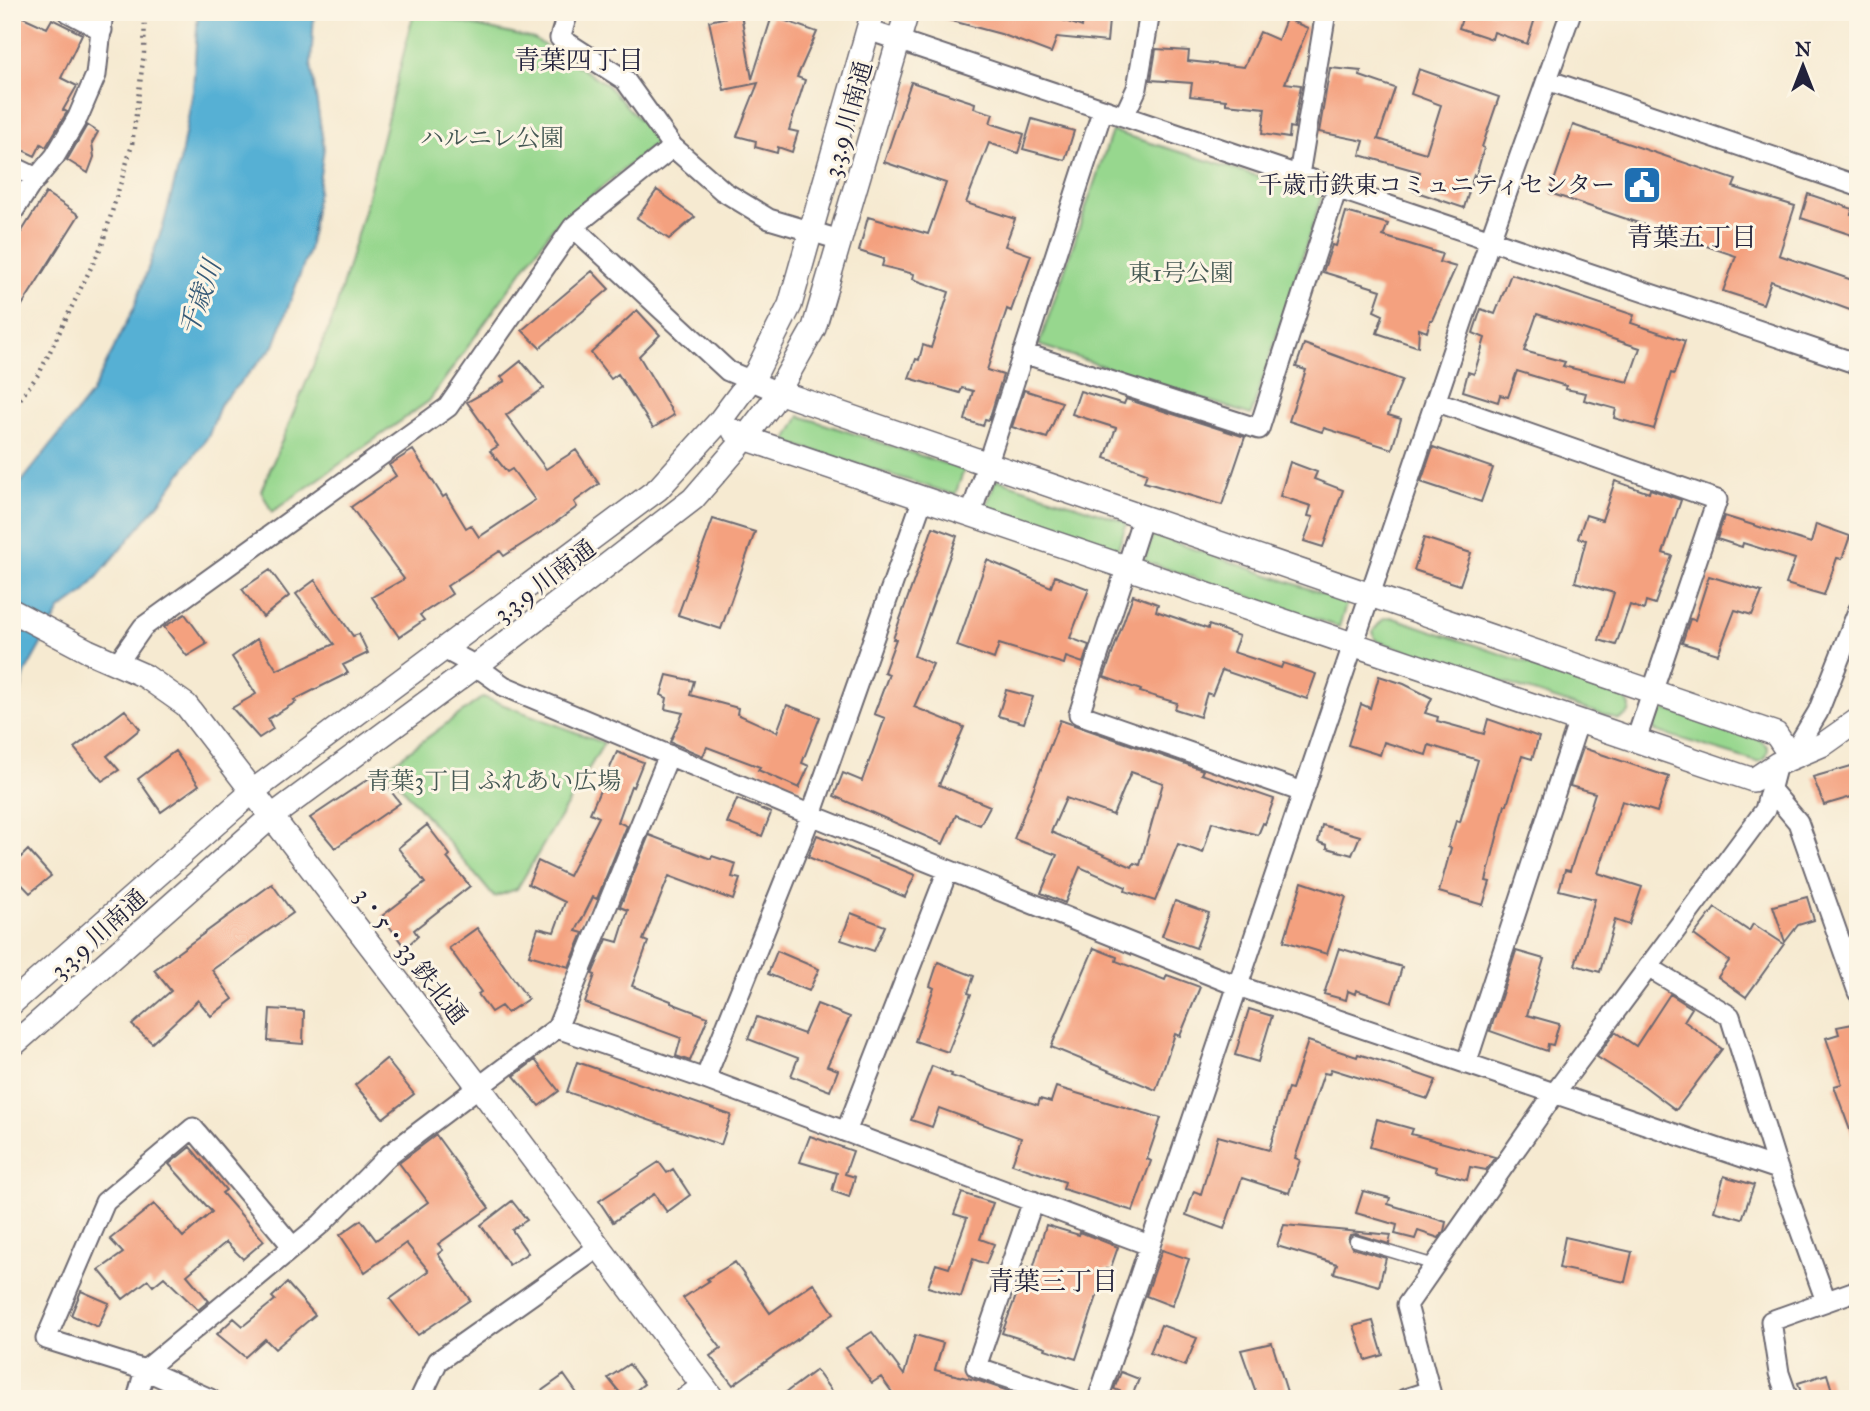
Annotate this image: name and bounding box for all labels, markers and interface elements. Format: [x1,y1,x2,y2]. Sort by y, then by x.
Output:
north arrow [1769,32,1839,102]
text: N [1795,38,1811,61]
district label: 青葉四丁目 [514,44,644,76]
street label: 3.3.9 川南通 [817,58,879,180]
park label: ハルニレ公園 [420,123,564,153]
public building icon: 千歳市鉄東コミュニティセンター [1621,164,1663,206]
place label: 千歳市鉄東コミュニティセンター [1258,170,1615,200]
district label: 青葉五丁目 [1627,221,1757,253]
water label: 千歳川 [172,253,229,340]
park label: 東1号公園 [1128,258,1234,288]
street label: 3.3.9 川南通 [488,533,602,629]
park label: 青葉3丁目 ふれあい広場 [367,766,621,796]
street label: 3・5・33 鉄北通 [348,882,474,1030]
street label: 3.3.9 川南通 [45,883,153,985]
district label: 青葉三丁目 [988,1265,1118,1297]

